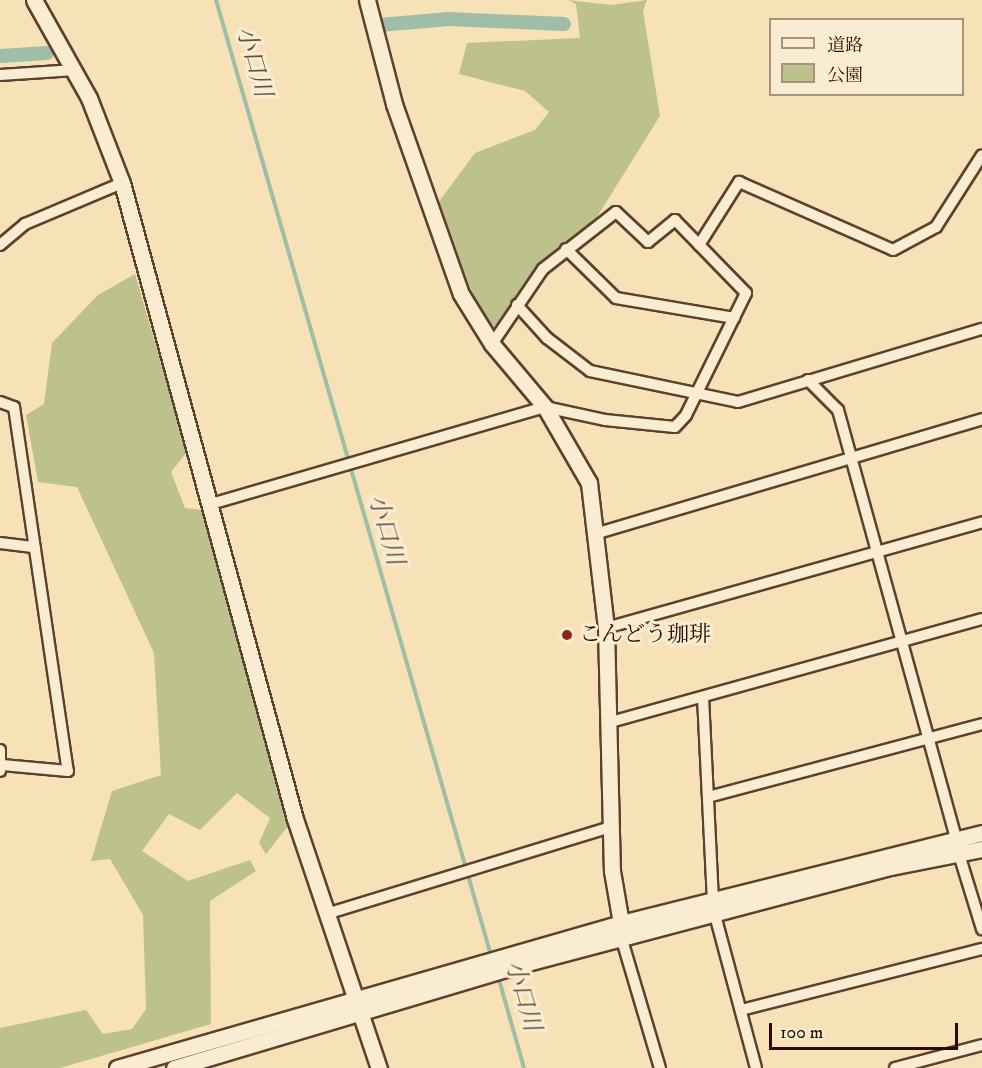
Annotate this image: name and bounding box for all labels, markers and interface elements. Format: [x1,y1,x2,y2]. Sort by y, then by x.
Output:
legend [769,18,964,96]
water label: 小口川 [229,23,277,101]
text: 道路 [827,35,863,57]
text: 公園 [827,65,863,87]
water label: 小口川 [361,491,409,569]
place label: こんどう珈琲 [579,622,711,648]
marker: こんどう珈琲 [560,628,574,642]
water label: 小口川 [498,957,546,1035]
scale bar [772,1011,961,1049]
text: 100 m [780,1022,823,1044]

